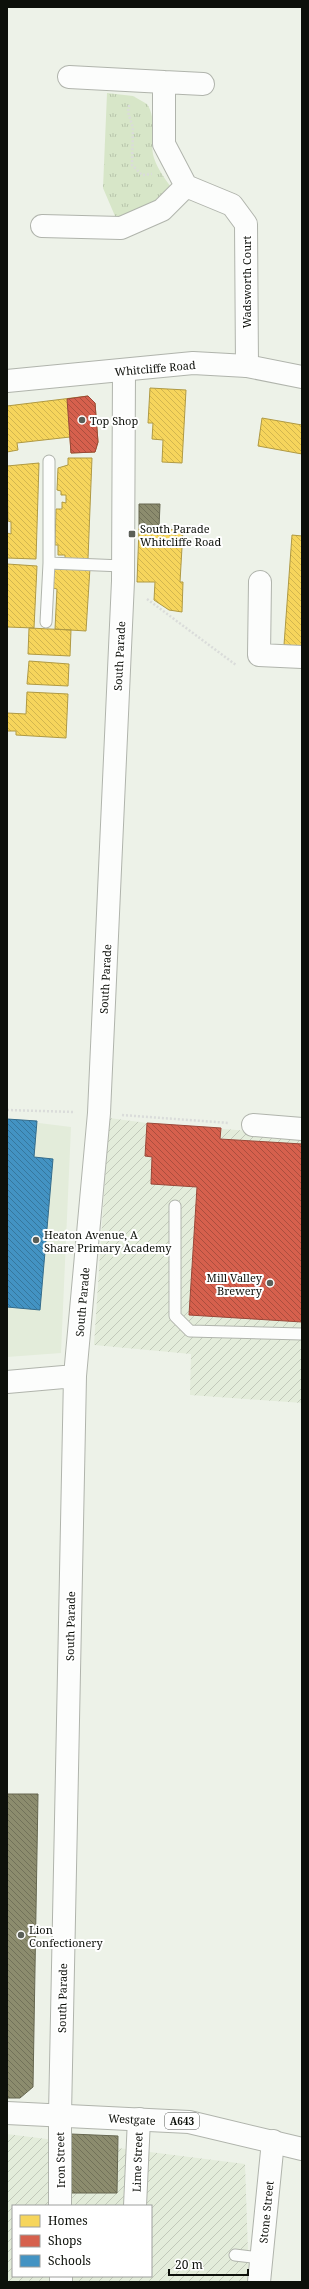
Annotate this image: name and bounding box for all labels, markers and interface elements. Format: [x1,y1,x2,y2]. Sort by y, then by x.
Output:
street label: Wadsworth Court [239,236,254,328]
street label: Whitcliffe Road [114,357,196,379]
place label: Top Shop [90,413,138,428]
marker: Top Shop [77,415,87,425]
place label: South Parade Whitcliffe Road [140,521,222,549]
marker: South Parade Whitcliffe Road [127,529,137,539]
street label: South Parade [110,621,128,691]
street label: South Parade [96,944,114,1014]
place label: Heaton Avenue, A Share Primary Academy [44,1227,172,1255]
marker: Heaton Avenue, A Share Primary Academy [31,1235,41,1245]
street label: South Parade [71,1267,93,1337]
place label: Mill Valley Brewery [207,1270,263,1298]
marker: Mill Valley Brewery [265,1278,275,1288]
street label: South Parade [62,1591,78,1661]
place label: Lion Confectionery [29,1922,103,1950]
marker: Lion Confectionery [16,1930,26,1940]
street label: South Parade [54,1963,70,2033]
street label: Westgate [108,2110,156,2128]
road number: A643 [165,2113,199,2129]
street label: Iron Street [52,2132,68,2188]
street label: Lime Street [128,2132,146,2192]
street label: Stone Street [255,2180,277,2244]
legend [12,2205,152,2277]
text: Homes [48,2212,88,2229]
text: Shops [48,2232,82,2249]
scale bar [169,2251,248,2277]
text: Schools [48,2252,91,2269]
text: 20 m [175,2256,203,2273]

